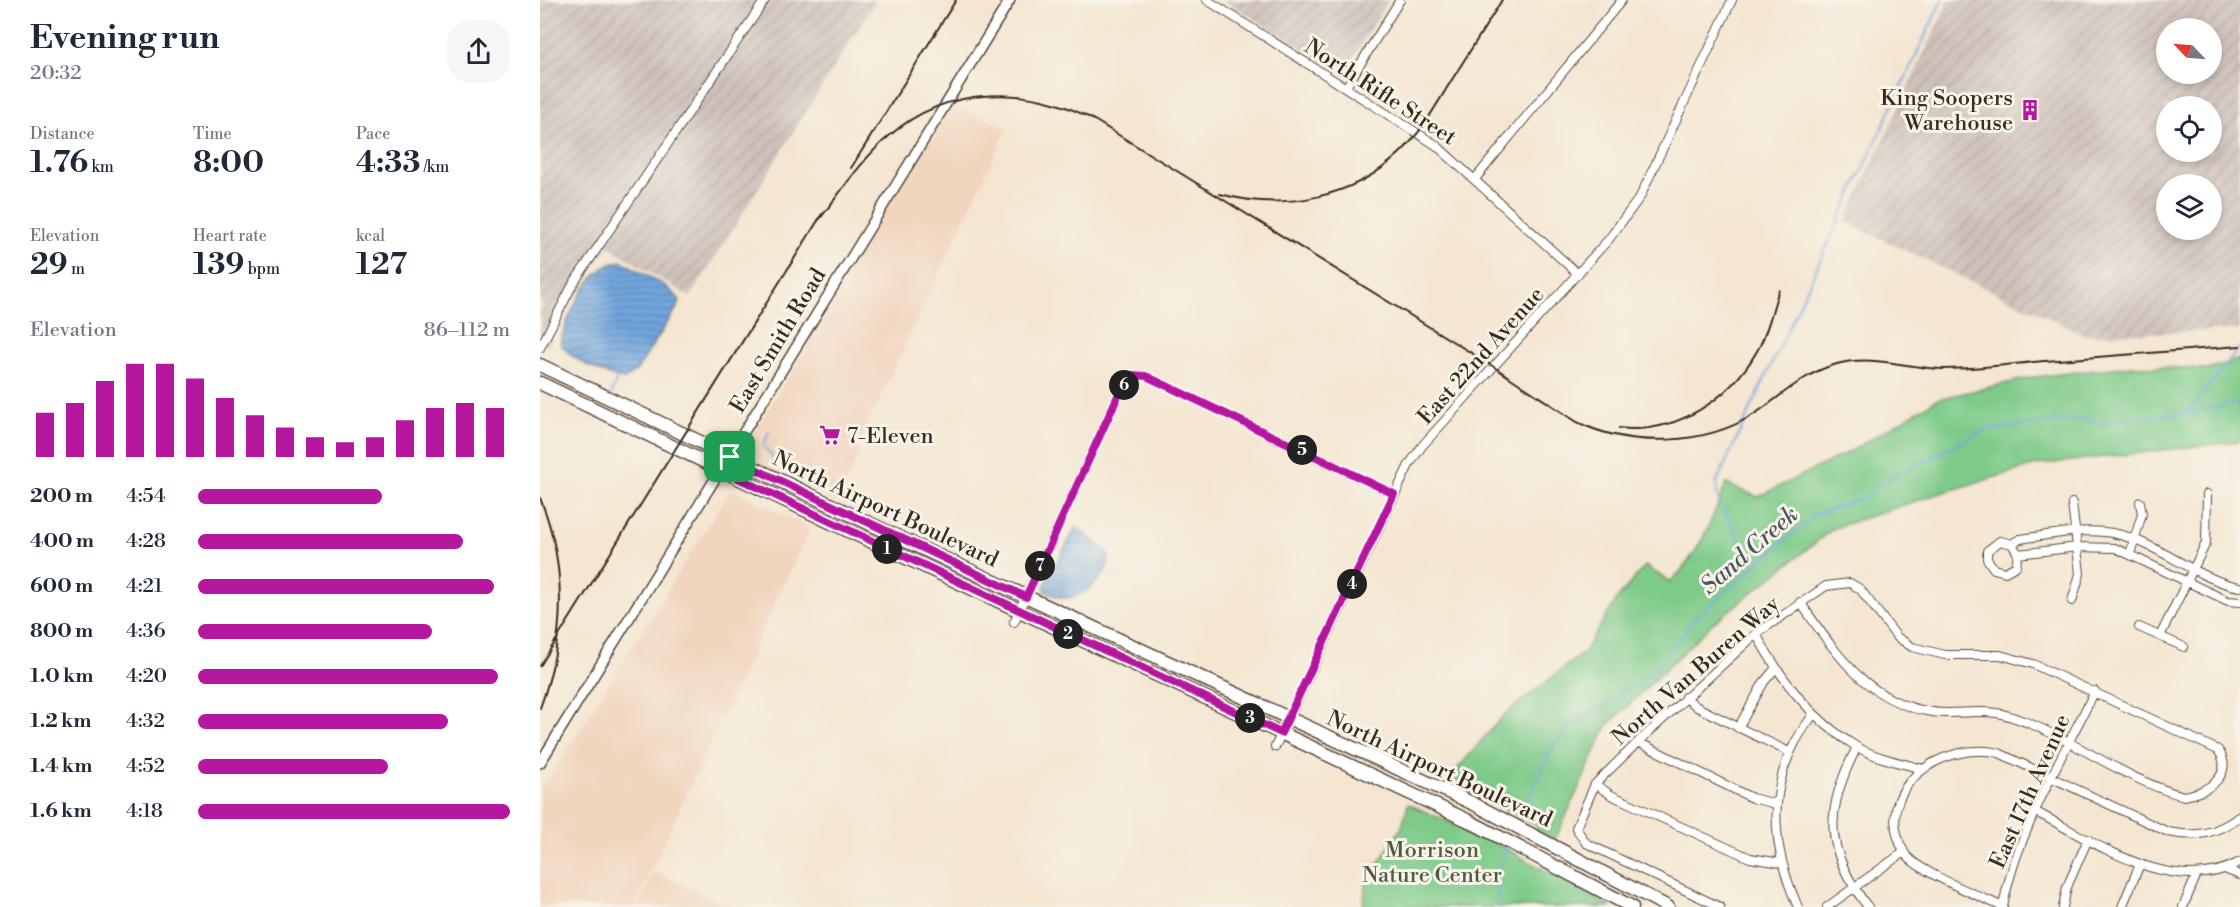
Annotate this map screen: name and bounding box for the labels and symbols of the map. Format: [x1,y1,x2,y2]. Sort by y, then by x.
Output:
north arrow [2156,18,2222,84]
street label: North Rifle Street [1299,33,1461,151]
place label: King Soopers Warehouse [1880,85,2013,137]
building icon: King Soopers Warehouse [2018,98,2042,122]
street label: East Smith Road [724,263,832,418]
street label: East 22nd Avenue [1412,281,1550,431]
pin: 6 [1109,370,1139,400]
supermarket icon: 7-Eleven [818,423,842,447]
place label: 7-Eleven [847,423,934,450]
pin [704,431,755,482]
pin: 5 [1287,435,1317,465]
street label: North Airport Boulevard [768,445,1003,574]
water label: Sand Creek [1694,500,1805,601]
pin: 1 [872,534,902,564]
pin: 7 [1025,551,1055,581]
pin: 4 [1337,569,1367,599]
street label: North Van Buren Way [1607,591,1786,751]
pin: 2 [1053,619,1083,649]
pin: 3 [1235,703,1265,733]
street label: North Airport Boulevard [1322,705,1557,834]
street label: East 17th Avenue [1984,710,2076,873]
park label: Morrison Nature Center [1362,837,1502,889]

